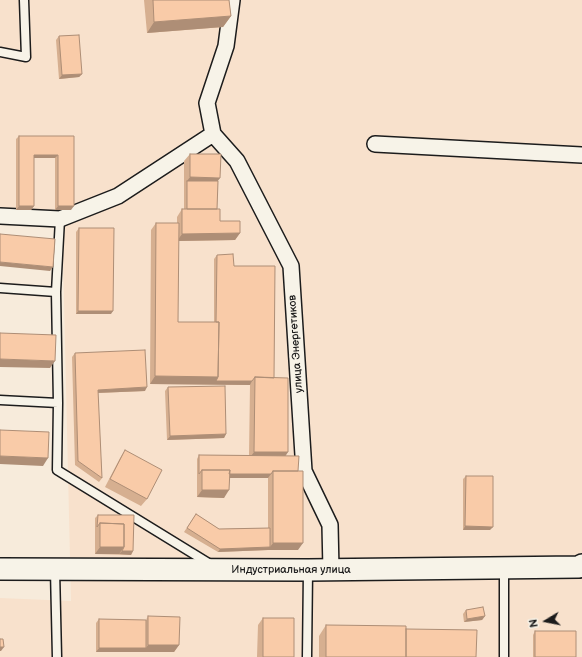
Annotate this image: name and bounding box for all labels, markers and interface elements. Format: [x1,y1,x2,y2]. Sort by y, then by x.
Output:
street label: улица Энергетиков [286,295,306,393]
street label: Индустриальная улица [231,563,351,577]
north arrow [526,601,566,641]
text: N [527,618,541,628]

